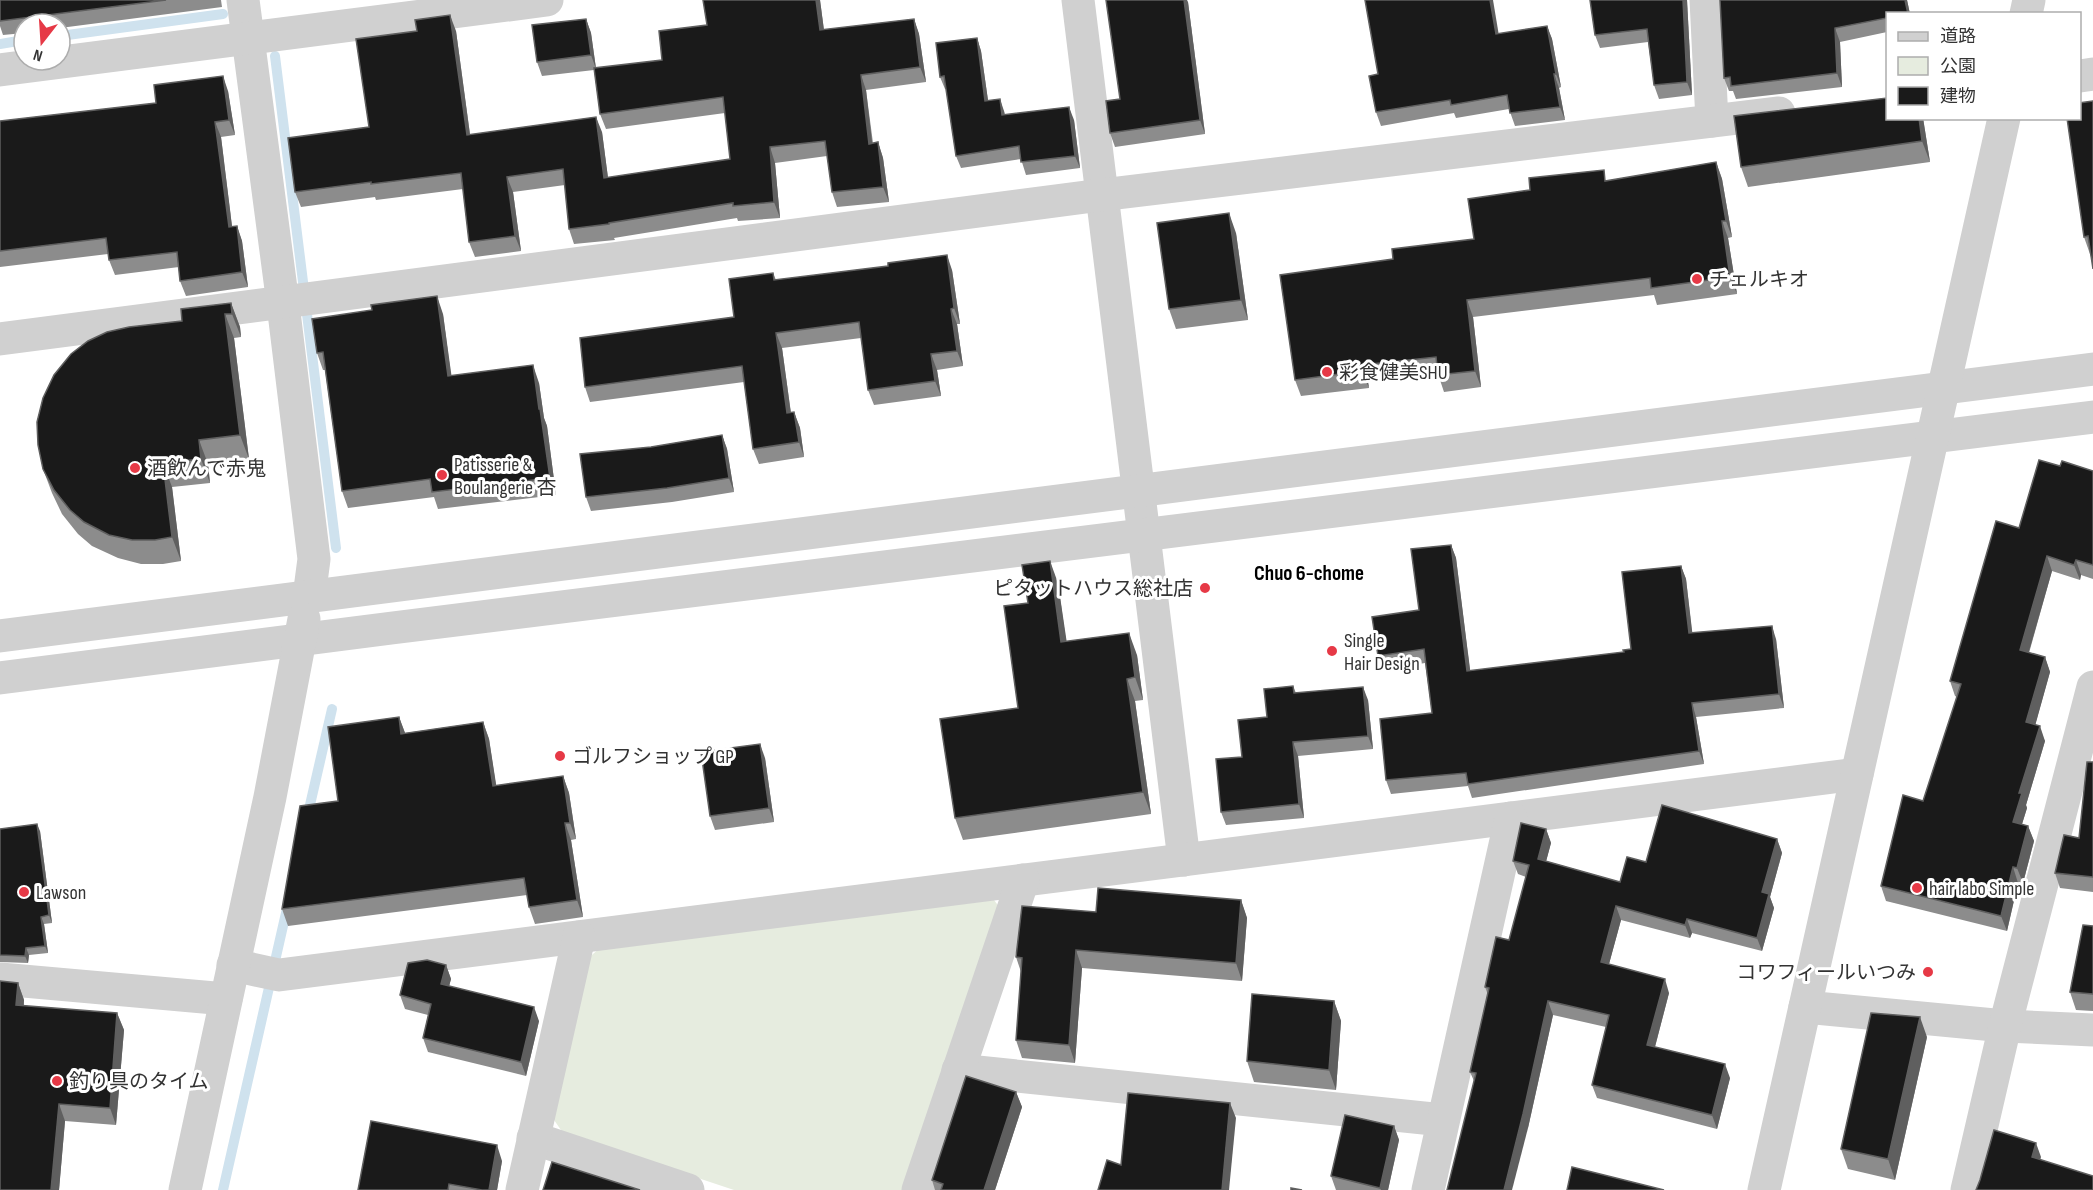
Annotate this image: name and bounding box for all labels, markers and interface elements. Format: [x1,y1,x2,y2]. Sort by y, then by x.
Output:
north arrow [12,12,72,72]
legend [1886,12,2081,120]
text: 道路 [1940,26,1976,47]
text: N [31,45,45,65]
text: 公園 [1940,56,1976,77]
text: 建物 [1940,86,1976,107]
place label: チェルキオ [1709,268,1809,292]
marker: チェルキオ [1690,272,1704,286]
place label: 彩食健美SHU [1339,361,1448,385]
marker: 彩食健美SHU [1320,365,1334,379]
place label: Patisserie & Boulangerie 杏 [454,453,556,500]
place label: 酒飲んで赤鬼 [147,457,266,481]
marker: 酒飲んで赤鬼 [128,461,142,475]
marker: Patisserie & Boulangerie 杏 [435,468,449,482]
district label: Chuo 6-chome [1254,561,1364,586]
place label: ピタットハウス総社店 [993,577,1193,601]
marker: ピタットハウス総社店 [1198,581,1212,595]
place label: Single Hair Design [1344,629,1420,676]
marker: Single Hair Design [1325,644,1339,658]
place label: ゴルフショップ GP [572,745,734,769]
marker: ゴルフショップ GP [553,749,567,763]
place label: hair labo Simple [1929,877,2034,901]
place label: Lawson [36,881,86,905]
marker: hair labo Simple [1910,881,1924,895]
marker: Lawson [17,885,31,899]
place label: コワフィールいつみ [1736,961,1916,985]
marker: コワフィールいつみ [1921,965,1935,979]
place label: 釣り具のタイム [69,1070,209,1094]
marker: 釣り具のタイム [50,1074,64,1088]

